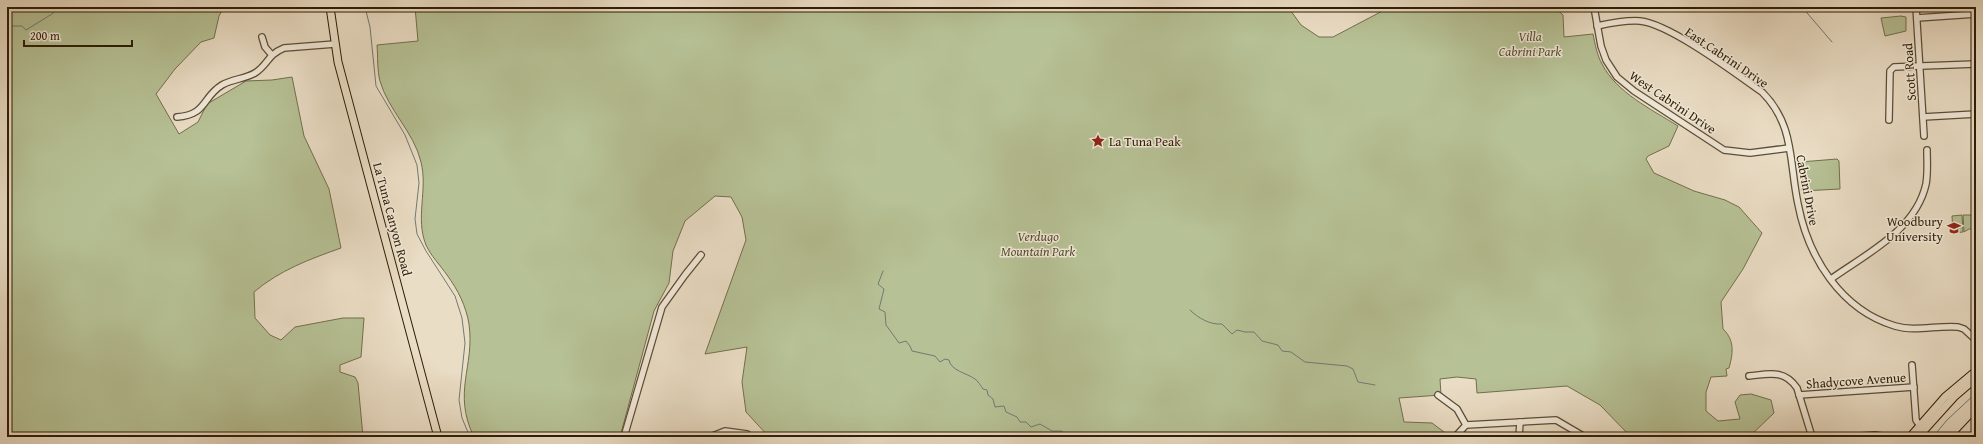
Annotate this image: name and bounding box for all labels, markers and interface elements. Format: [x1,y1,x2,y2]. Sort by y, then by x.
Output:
scale bar [24,22,132,48]
street label: East Cabrini Drive [1681,22,1772,92]
text: 200 m [30,27,60,44]
park label: Villa Cabrini Park [1499,27,1561,61]
street label: Scott Road [1898,42,1921,102]
street label: West Cabrini Drive [1625,66,1720,139]
place label: La Tuna Peak [1109,132,1181,151]
place icon: La Tuna Peak [1090,133,1106,149]
street label: Cabrini Drive [1791,153,1824,227]
street label: La Tuna Canyon Road [368,160,417,278]
place label: Woodbury University [1886,212,1944,246]
school or university icon: Woodbury University [1946,220,1962,236]
park label: Verdugo Mountain Park [1001,227,1075,261]
street label: Shadycove Avenue [1805,368,1907,393]

